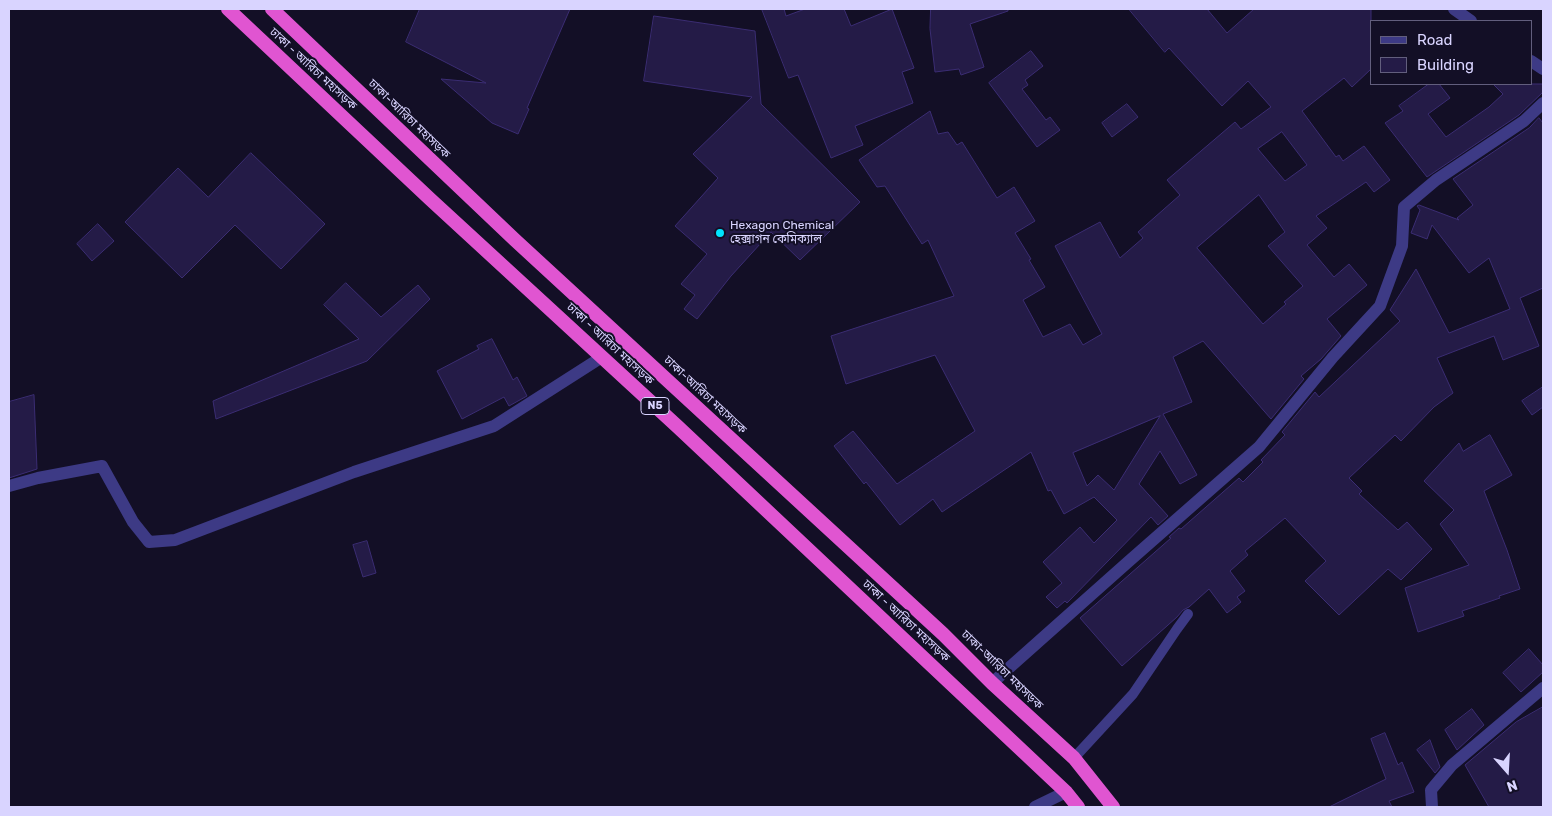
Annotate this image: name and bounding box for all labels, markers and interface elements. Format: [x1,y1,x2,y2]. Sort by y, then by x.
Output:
legend [1370,20,1532,85]
street label: ঢাকা - আরিচা মহাসড়ক [266,25,360,113]
text: Road [1417,31,1453,49]
text: Building [1417,56,1474,74]
street label: ঢাকা-আরিচা মহাসড়ক [365,76,453,162]
place label: Hexagon Chemical হেক্সাগন কেমিক্যাল [730,219,834,247]
marker: Hexagon Chemical হেক্সাগন কেমিক্যাল [714,227,726,239]
street label: ঢাকা - আরিচা মহাসড়ক [563,300,657,388]
street label: ঢাকা-আরিচা মহাসড়ক [661,353,749,437]
road number: N5 [641,398,669,414]
street label: ঢাকা - আরিচা মহাসড়ক [859,577,953,665]
street label: ঢাকা-আরিচা মহাসড়ক [958,627,1046,713]
north arrow [1482,746,1532,796]
text: N [1505,776,1520,795]

